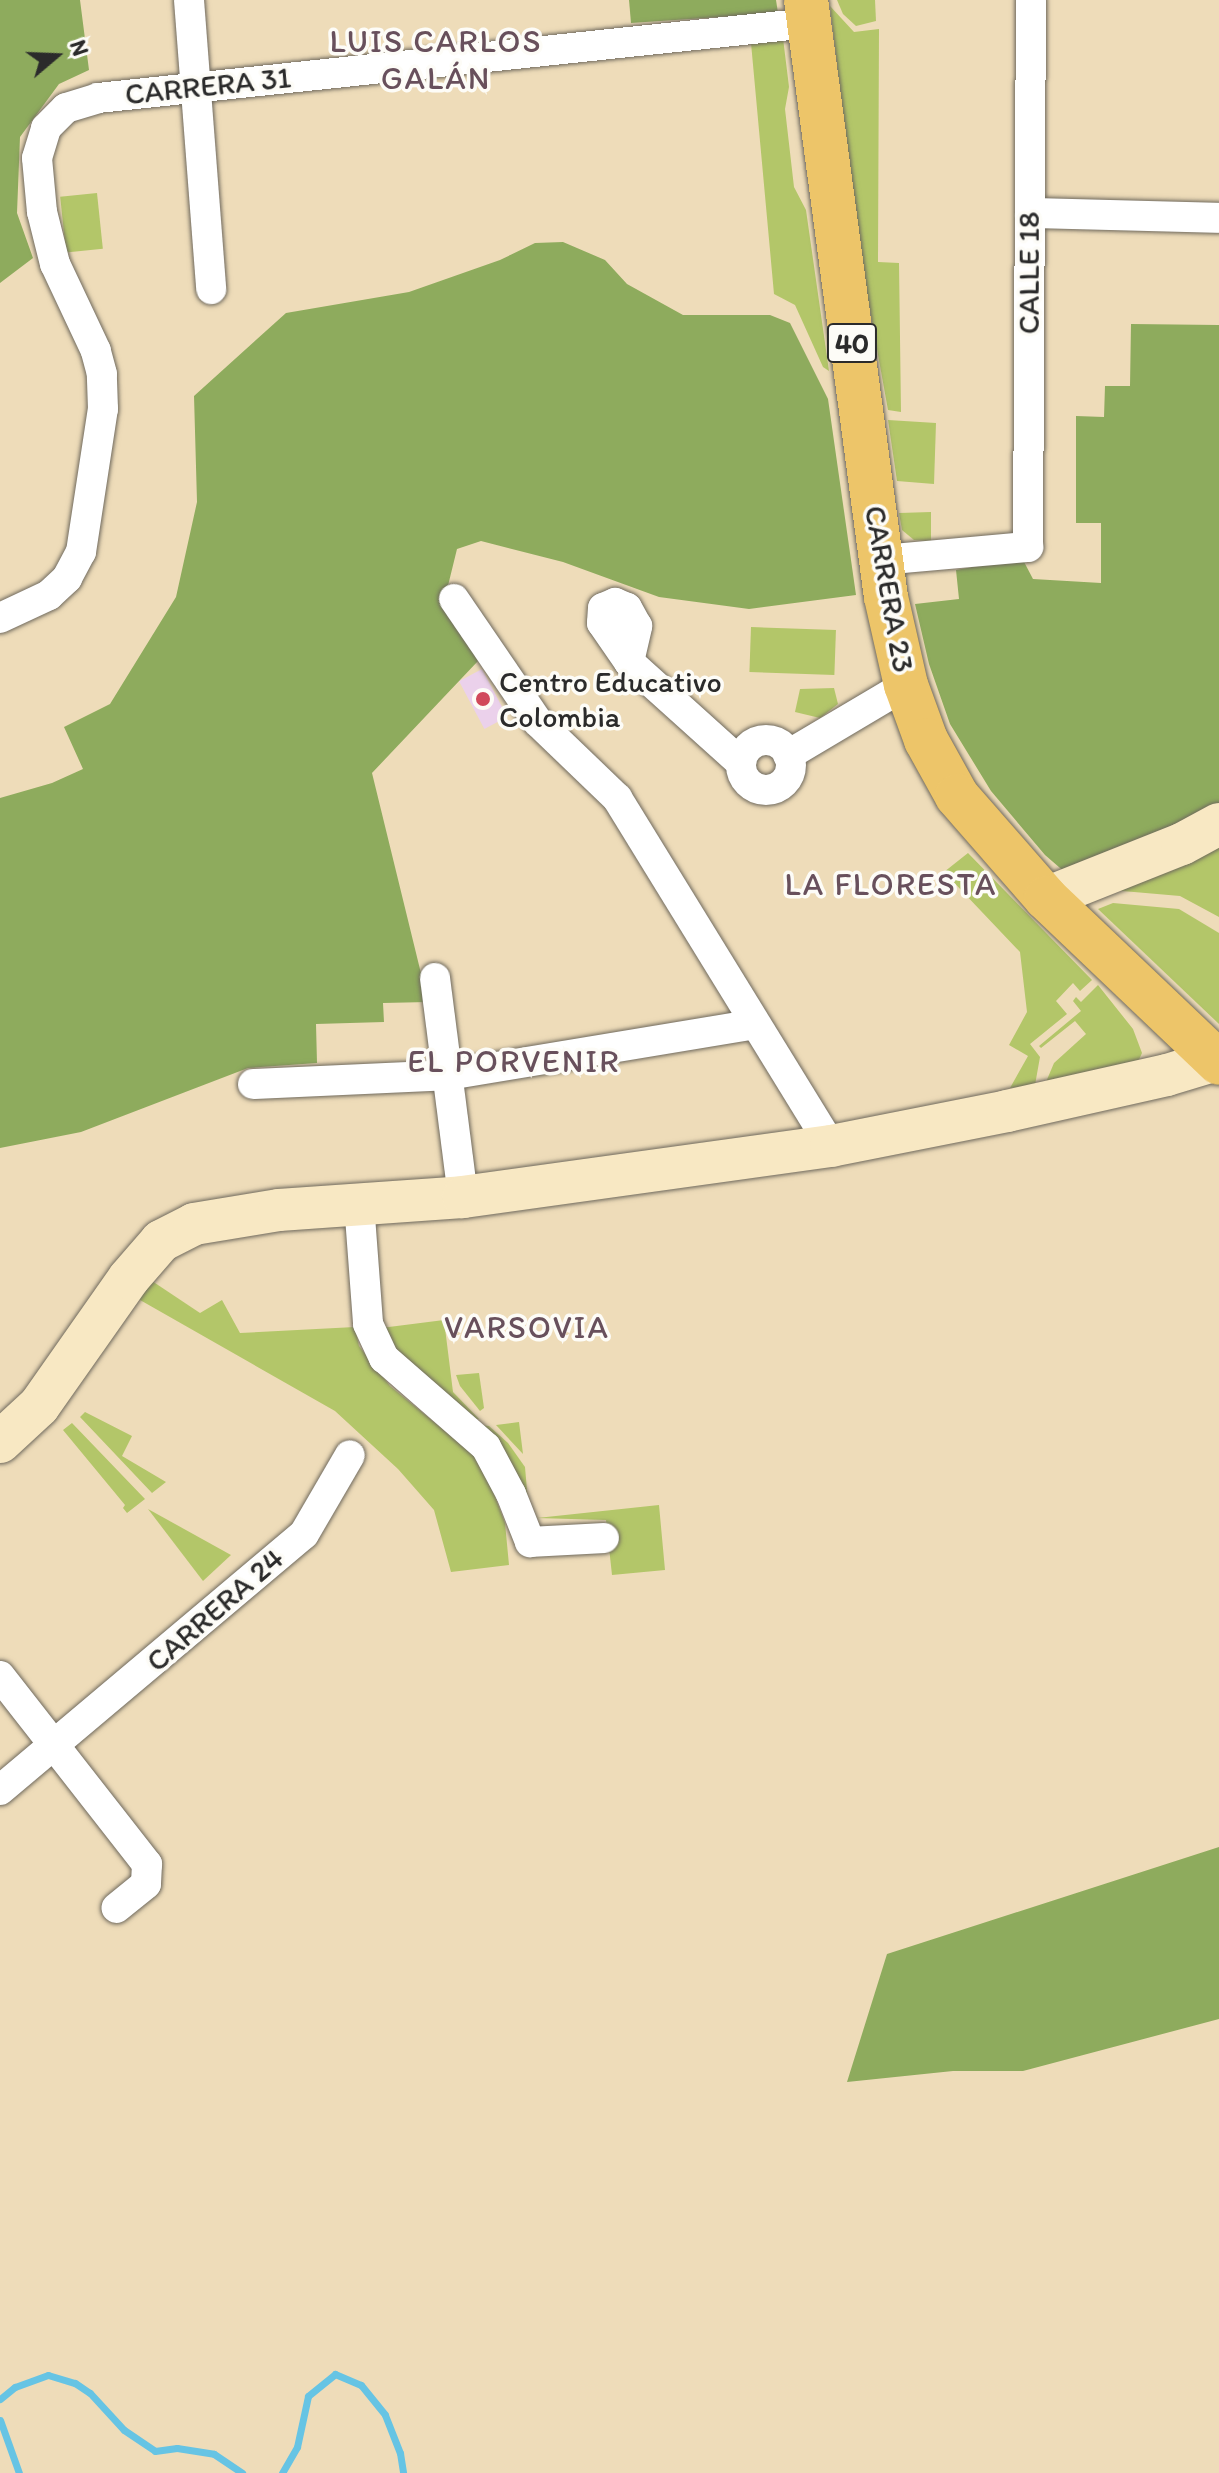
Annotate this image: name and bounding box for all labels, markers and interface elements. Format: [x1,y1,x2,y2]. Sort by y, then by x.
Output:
north arrow [16,16,96,96]
district label: LUIS CARLOS GALÁN [331,23,541,98]
text: N [64,37,94,59]
street label: CARRERA 31 [123,59,293,113]
street label: CALLE 18 [1011,212,1047,334]
road number: 40 [826,319,878,367]
street label: CARRERA 23 [857,503,921,675]
place label: Centro Educativo Colombia [499,664,721,734]
marker: Centro Educativo Colombia [474,690,492,708]
district label: LA FLORESTA [783,865,999,903]
district label: EL PORVENIR [407,1042,621,1080]
district label: VARSOVIA [444,1308,610,1346]
street label: CARRERA 24 [139,1541,291,1679]

